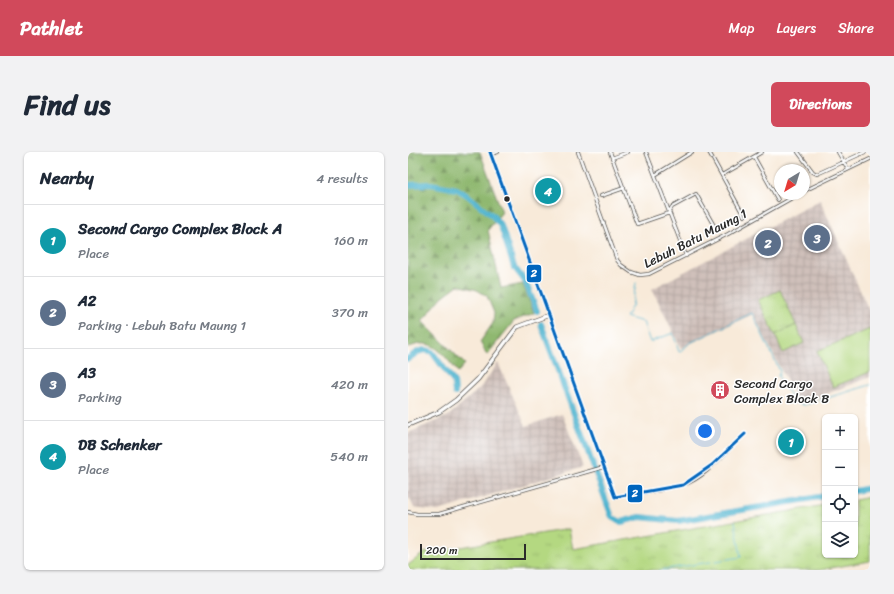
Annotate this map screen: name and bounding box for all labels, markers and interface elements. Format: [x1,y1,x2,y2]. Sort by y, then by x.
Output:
text: Pathlet [20,12,83,45]
text: Map [729,16,754,41]
text: Layers [776,16,816,41]
text: Share [838,16,874,41]
text: Find us [24,80,111,129]
button: Directions [771,82,870,127]
text: Nearby [40,163,94,193]
north arrow [774,164,810,200]
text: 4 results [316,167,368,190]
pin: 4 [535,176,561,206]
unlabelled marker [502,194,512,204]
street label: Lebuh Batu Maung 1 [639,202,752,275]
text: Second Cargo Complex Block A [78,216,282,242]
pin: 3 [804,223,830,253]
pin: 2 [755,228,781,258]
text: 1 [50,229,56,252]
text: 160 m [333,229,368,252]
text: Place [78,242,109,265]
line badge: 2 [526,264,542,283]
text: 2 [530,264,538,283]
text: A2 [78,288,97,314]
text: 2 [49,301,57,324]
text: 370 m [332,301,368,324]
text: Parking · Lebuh Batu Maung 1 [78,314,246,337]
text: A3 [78,360,96,386]
place label: Second Cargo Complex Block B [734,372,829,410]
text: 3 [49,373,57,396]
text: 420 m [331,373,368,396]
building icon: Second Cargo Complex Block B [709,379,731,401]
text: Parking [78,386,122,409]
map controls [822,414,858,558]
button: + [822,414,858,450]
your location [695,421,715,441]
pin: 1 [778,427,804,457]
text: DB Schenker [78,432,162,458]
text: 4 [49,445,57,468]
text: 540 m [330,445,368,468]
button: − [822,450,858,486]
text: Place [78,458,109,481]
line badge: 2 [627,484,643,503]
text: 2 [631,484,639,503]
button: locate [822,486,858,522]
button: layers [822,522,858,558]
text: 200 m [426,541,458,560]
scale bar [420,542,526,561]

